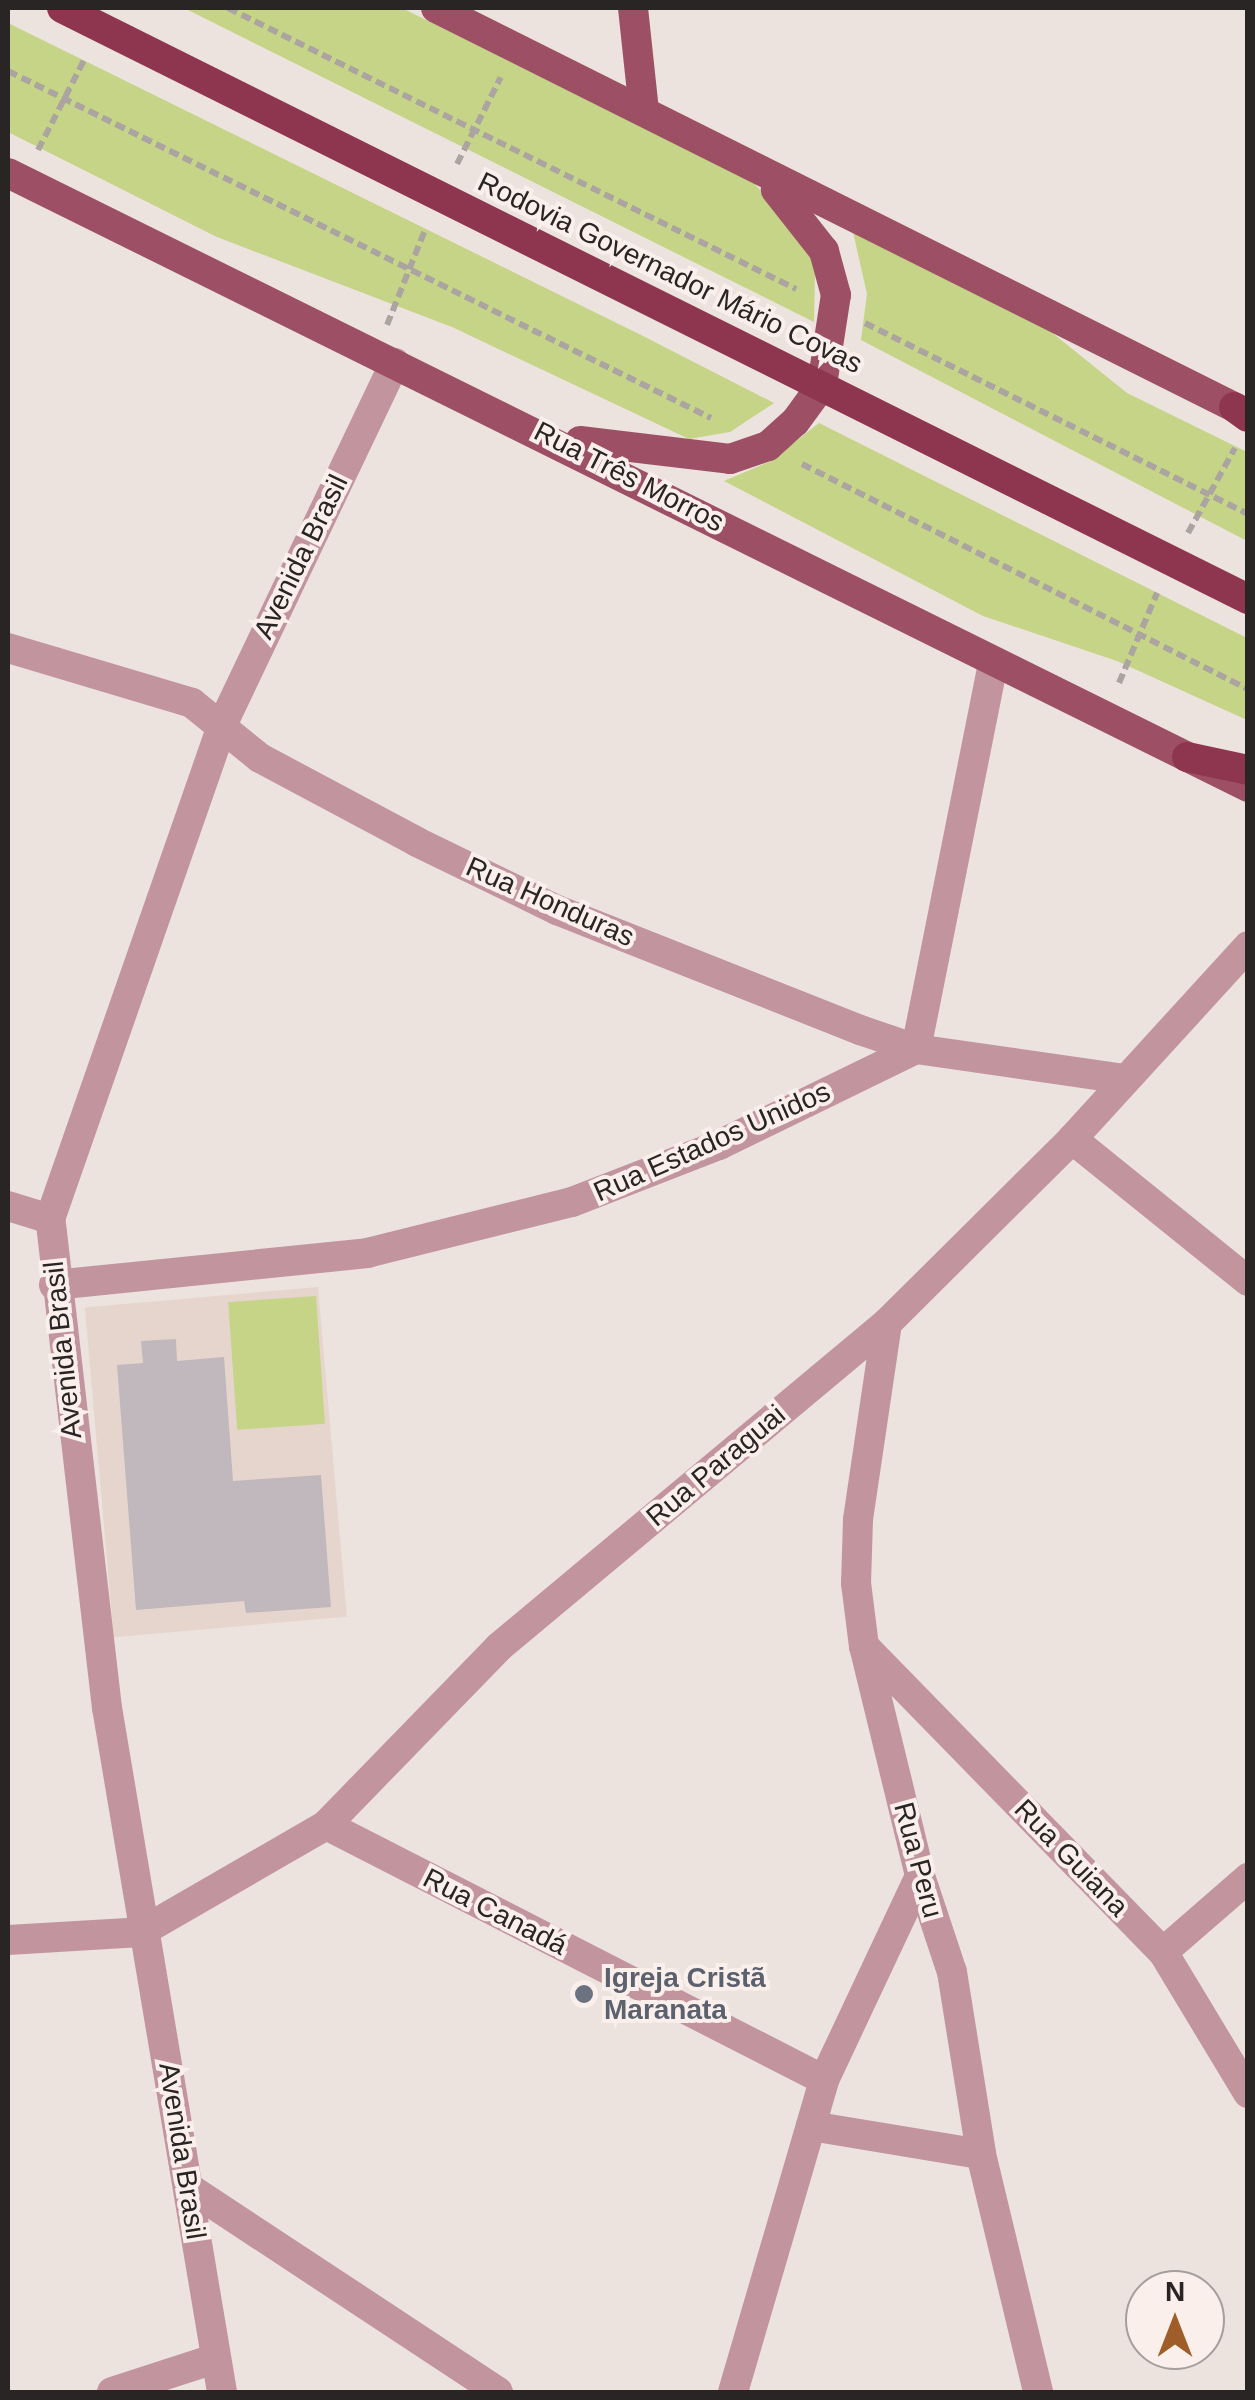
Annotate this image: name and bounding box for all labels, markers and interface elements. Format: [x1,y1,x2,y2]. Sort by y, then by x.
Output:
street label: Rodovia Governador Mário Covas [472,165,868,381]
street label: Rua Três Morros [528,415,730,539]
street label: Avenida Brasil [247,469,355,645]
street label: Rua Honduras [461,850,639,954]
street label: Rua Estados Unidos [589,1075,835,1209]
street label: Avenida Brasil [37,1259,89,1441]
street label: Rua Paraguai [640,1398,792,1534]
street label: Rua Guiana [1007,1793,1135,1923]
street label: Rua Peru [886,1799,950,1921]
street label: Rua Canadá [417,1861,573,1963]
place label: Igreja Cristã Maranata [604,1961,766,2027]
marker: Igreja Cristã Maranata [573,1983,595,2005]
street label: Avenida Brasil [151,2060,213,2242]
north arrow [1125,2270,1225,2370]
text: N [1165,2276,1185,2307]

